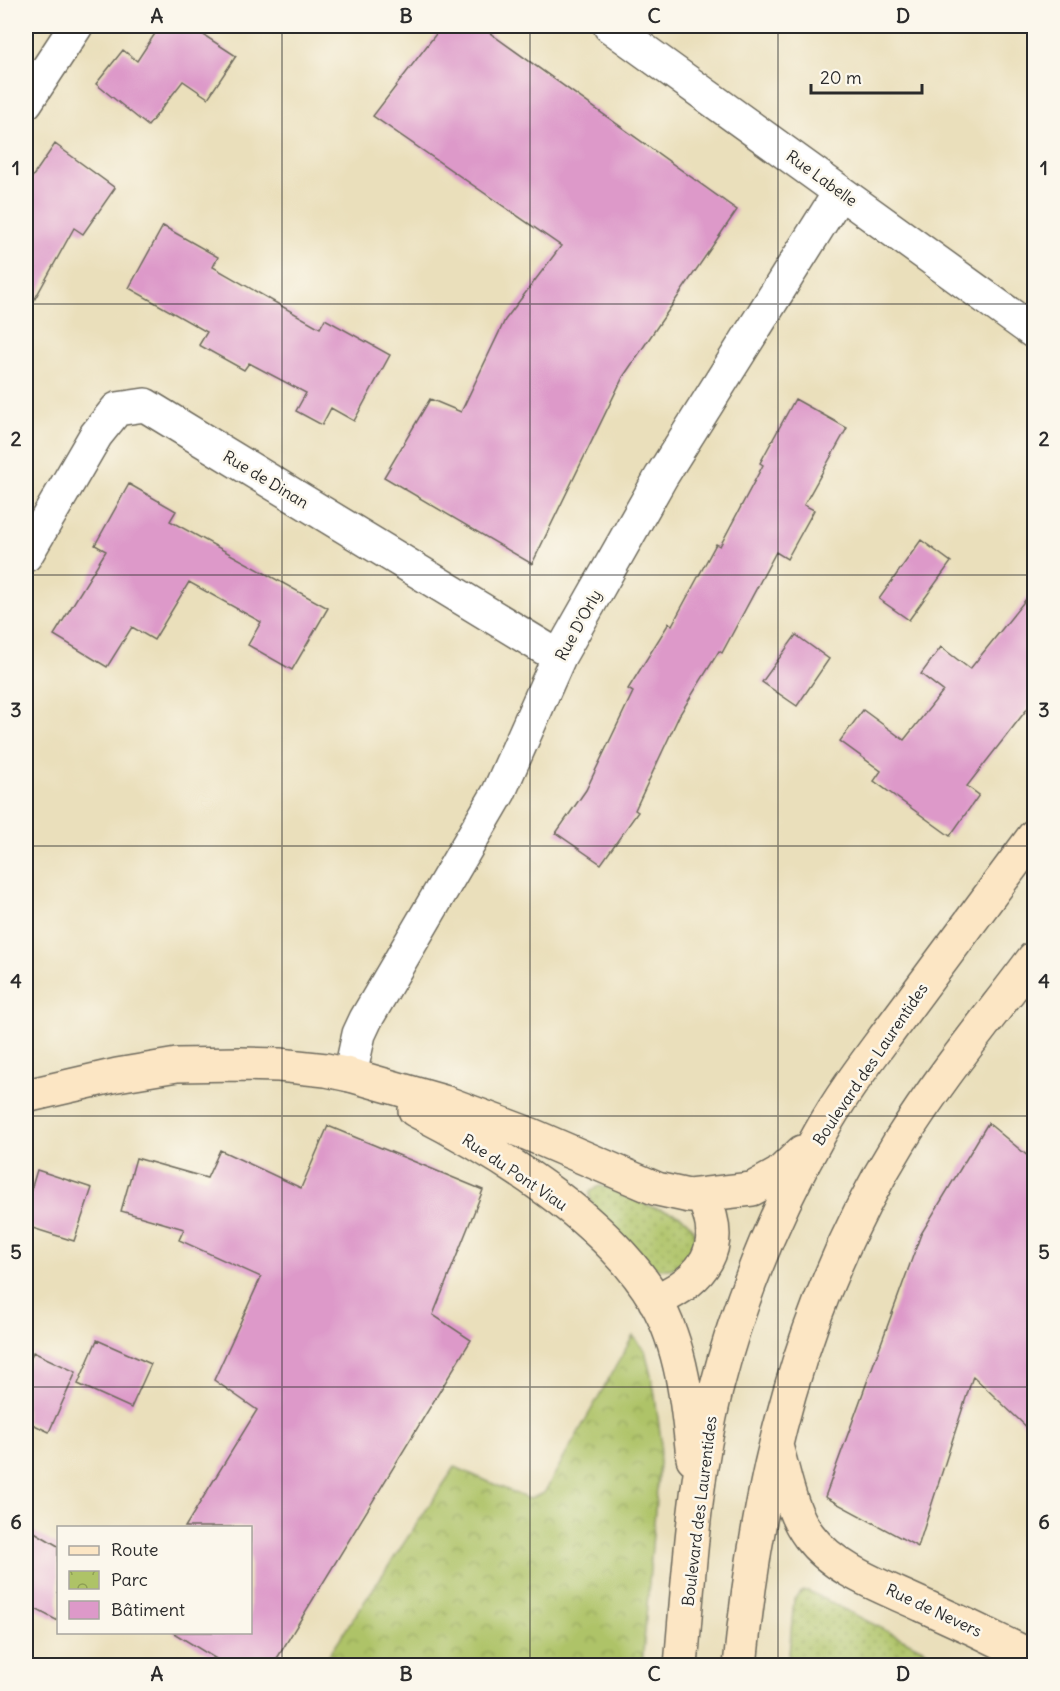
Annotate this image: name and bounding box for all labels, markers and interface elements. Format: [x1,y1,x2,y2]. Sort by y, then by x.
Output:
text: A [151,3,164,28]
text: B [399,3,413,28]
text: C [647,3,661,28]
text: D [896,3,910,28]
scale bar [811,57,922,95]
text: 20 m [820,66,862,89]
street label: Rue Labelle [783,146,861,210]
text: 1 [12,155,20,180]
text: 1 [1040,155,1048,180]
text: 2 [11,426,22,451]
text: 2 [1039,426,1050,451]
street label: Rue de Dinan [220,446,312,512]
street label: Rue D'Orly [550,586,606,664]
text: 3 [10,697,22,722]
text: 3 [1038,697,1050,722]
text: 4 [10,968,22,993]
text: 4 [1038,968,1050,993]
street label: Boulevard des Laurentides [808,979,932,1149]
street label: Rue du Pont Viau [458,1129,572,1215]
text: 5 [10,1239,22,1264]
text: 5 [1038,1239,1050,1264]
street label: Boulevard des Laurentides [677,1415,721,1607]
text: 6 [10,1509,22,1534]
text: 6 [1038,1509,1050,1534]
legend [57,1526,252,1634]
text: Route [111,1538,159,1561]
text: Parc [111,1568,148,1591]
street label: Rue de Nevers [883,1579,985,1641]
text: Bâtiment [111,1598,185,1621]
text: A [151,1661,164,1686]
text: B [399,1661,413,1686]
text: C [647,1661,661,1686]
text: D [896,1661,910,1686]

